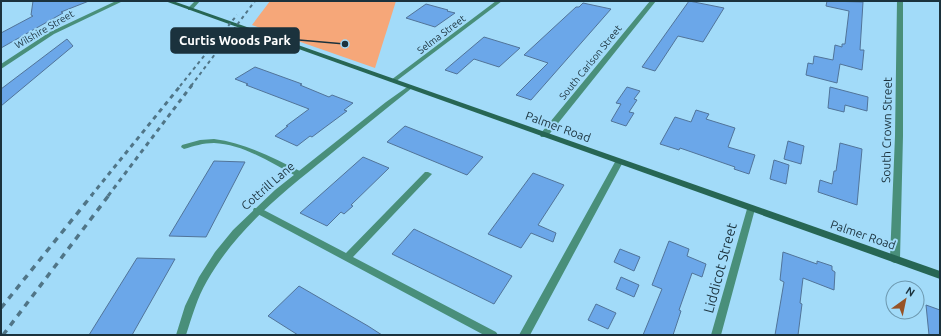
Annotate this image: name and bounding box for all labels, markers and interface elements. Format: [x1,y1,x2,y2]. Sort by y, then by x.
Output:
street label: Wilshire Street [13,8,76,51]
street label: Selma Street [415,13,468,56]
street label: South Carlson Street [557,23,624,102]
callout: Curtis Woods Park [171,28,299,53]
text: Curtis Woods Park [179,33,292,47]
street label: South Crown Street [879,77,894,183]
street label: Palmer Road [524,109,592,144]
street label: Cottrill Lane [238,159,297,212]
street label: Palmer Road [829,217,898,252]
street label: Liddicot Street [700,221,740,315]
north arrow [885,280,925,320]
text: N [904,284,917,299]

